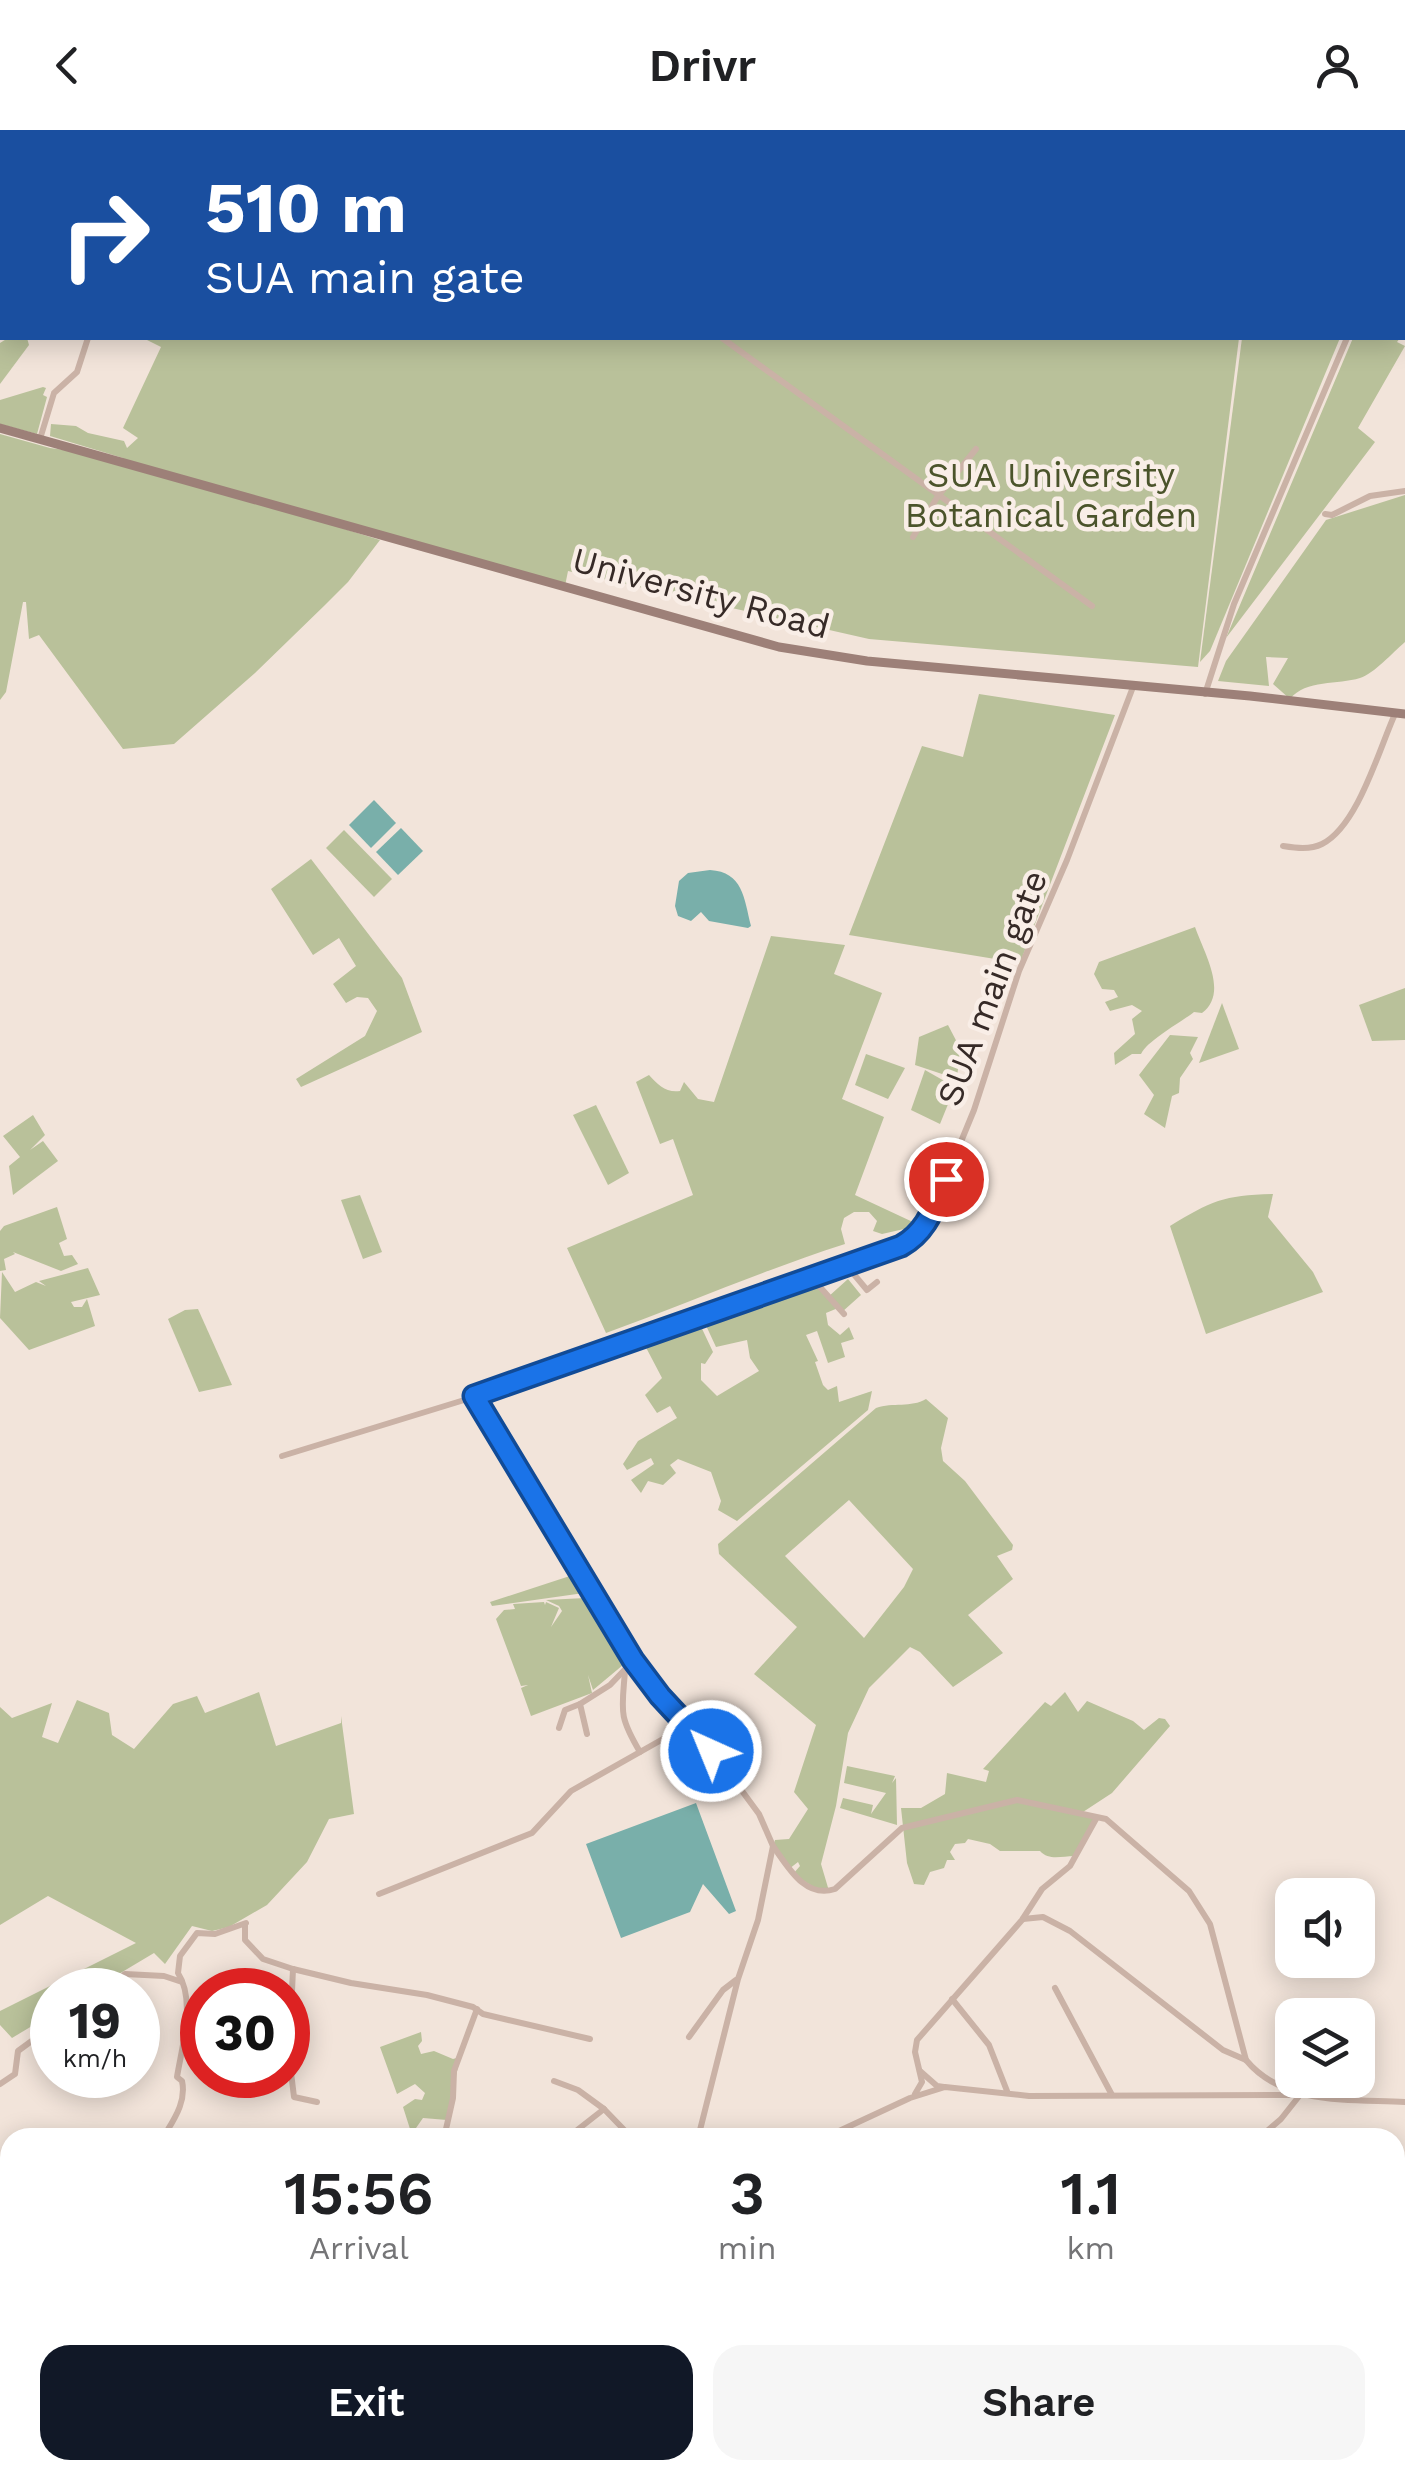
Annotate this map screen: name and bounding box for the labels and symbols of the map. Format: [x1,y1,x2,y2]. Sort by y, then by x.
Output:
park label: SUA University Botanical Garden [905,454,1197,536]
street label: University Road [568,538,834,648]
street label: SUA main gate [928,864,1056,1112]
pin [904,1137,989,1222]
position arrow [659,1699,763,1803]
speed limit sign: 30 [180,1968,310,2098]

